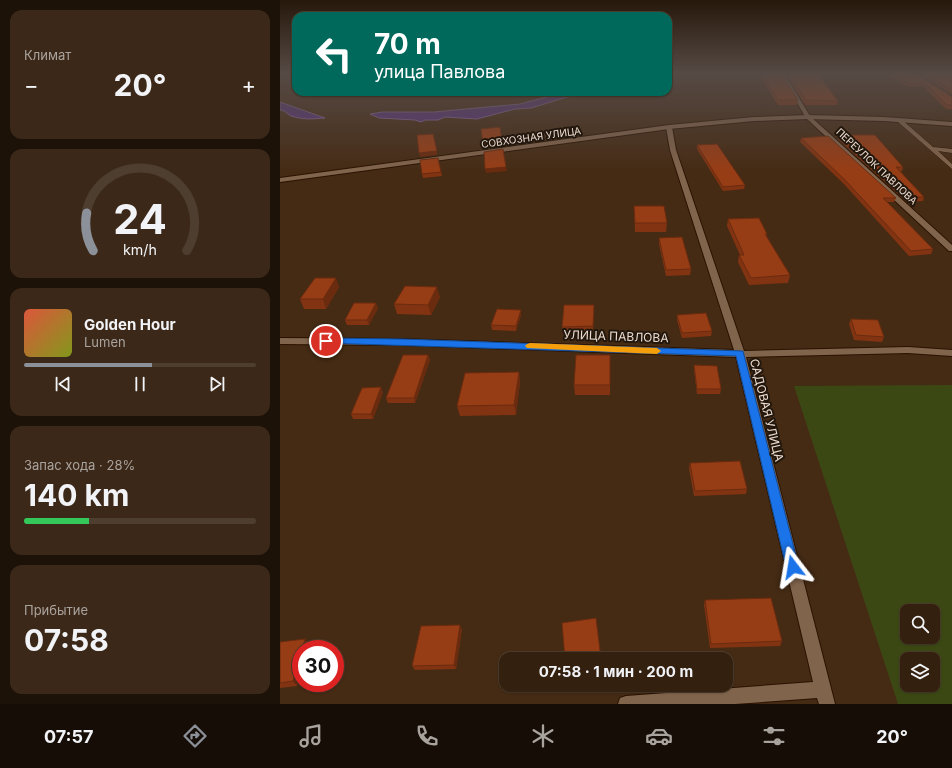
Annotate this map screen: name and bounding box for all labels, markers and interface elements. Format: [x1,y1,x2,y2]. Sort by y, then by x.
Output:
text: 70 m [374,27,441,61]
icon: left [308,28,360,80]
text: Климат [24,47,71,63]
text: улица Павлова [374,61,505,82]
text: 20° [114,67,166,103]
text: − [24,72,39,98]
text: + [241,72,256,98]
street label: СОВХОЗНАЯ УЛИЦА [480,124,582,150]
street label: ПЕРЕУЛОК ПАВЛОВА [834,125,920,207]
text: 24 [113,194,167,244]
text: km/h [123,241,157,258]
text: Golden Hour [84,315,176,334]
pin [309,324,343,358]
street label: УЛИЦА ПАВЛОВА [563,327,669,345]
icon: arrive [315,330,337,352]
text: Lumen [84,334,126,350]
street label: САДОВАЯ УЛИЦА [747,357,787,463]
icon: previous [52,373,74,395]
icon: pause [129,373,151,395]
icon: next [206,373,228,395]
text: Запас хода · 28% [24,457,135,473]
text: 140 km [24,477,129,513]
position arrow [772,546,814,588]
text: Прибытие [24,602,88,618]
map controls [900,604,940,692]
button: search [900,604,940,644]
text: 07:58 [24,622,109,658]
speed limit sign: 30 [292,640,344,692]
button: layers [900,652,940,692]
text: 07:58 · 1 мин · 200 m [539,662,693,681]
icon: directions [181,722,209,750]
icon: music [297,722,325,750]
icon: phone [413,722,441,750]
icon: climate [529,722,557,750]
icon: car [645,722,673,750]
icon: filters [760,722,788,750]
text: 07:57 [44,726,94,747]
text: 20° [876,726,908,747]

